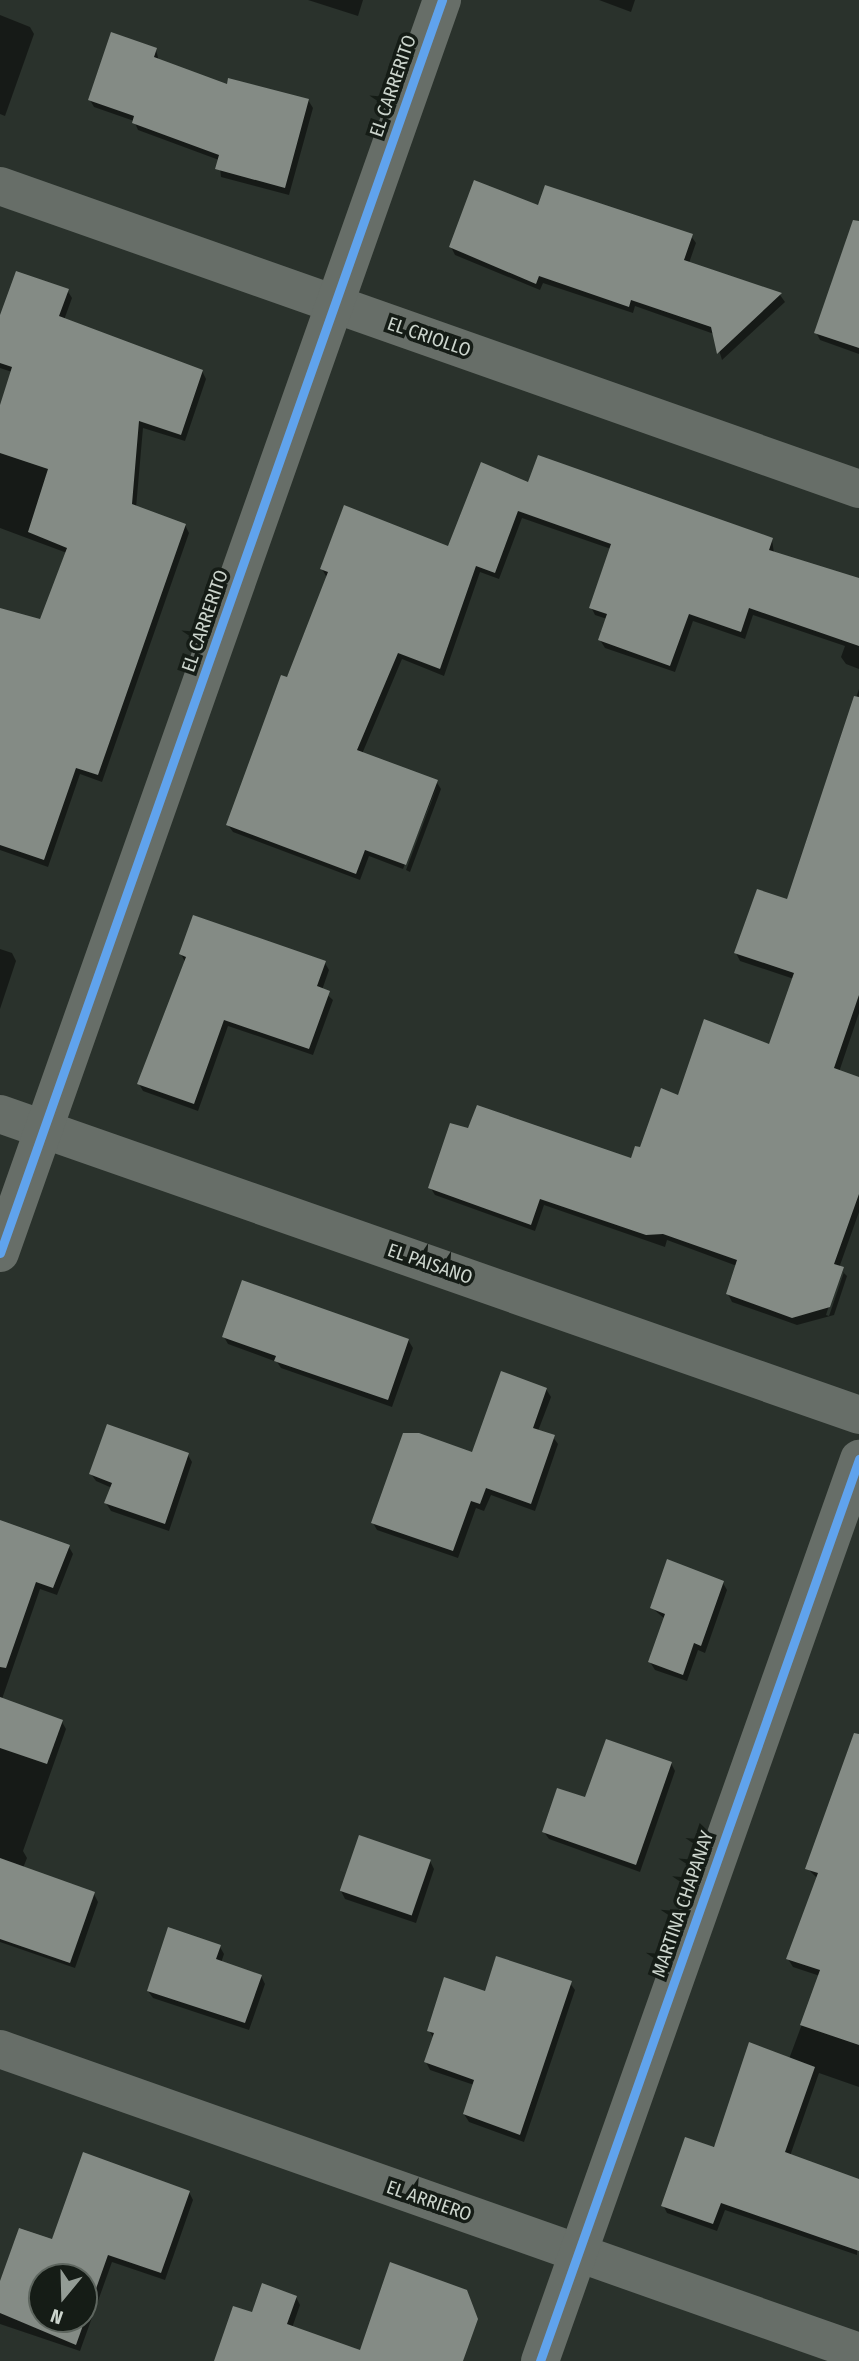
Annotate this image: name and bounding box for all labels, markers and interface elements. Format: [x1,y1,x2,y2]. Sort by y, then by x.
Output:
street label: EL CARRERITO [365,32,421,140]
street label: EL CRIOLLO [384,312,474,362]
street label: EL CARRERITO [177,567,233,675]
street label: EL PAISANO [385,1239,475,1289]
street label: MARTINA CHAPANAY [647,1828,719,1980]
street label: EL ARRIERO [383,2176,475,2226]
north arrow [28,2263,98,2333]
text: N [48,2304,66,2329]

